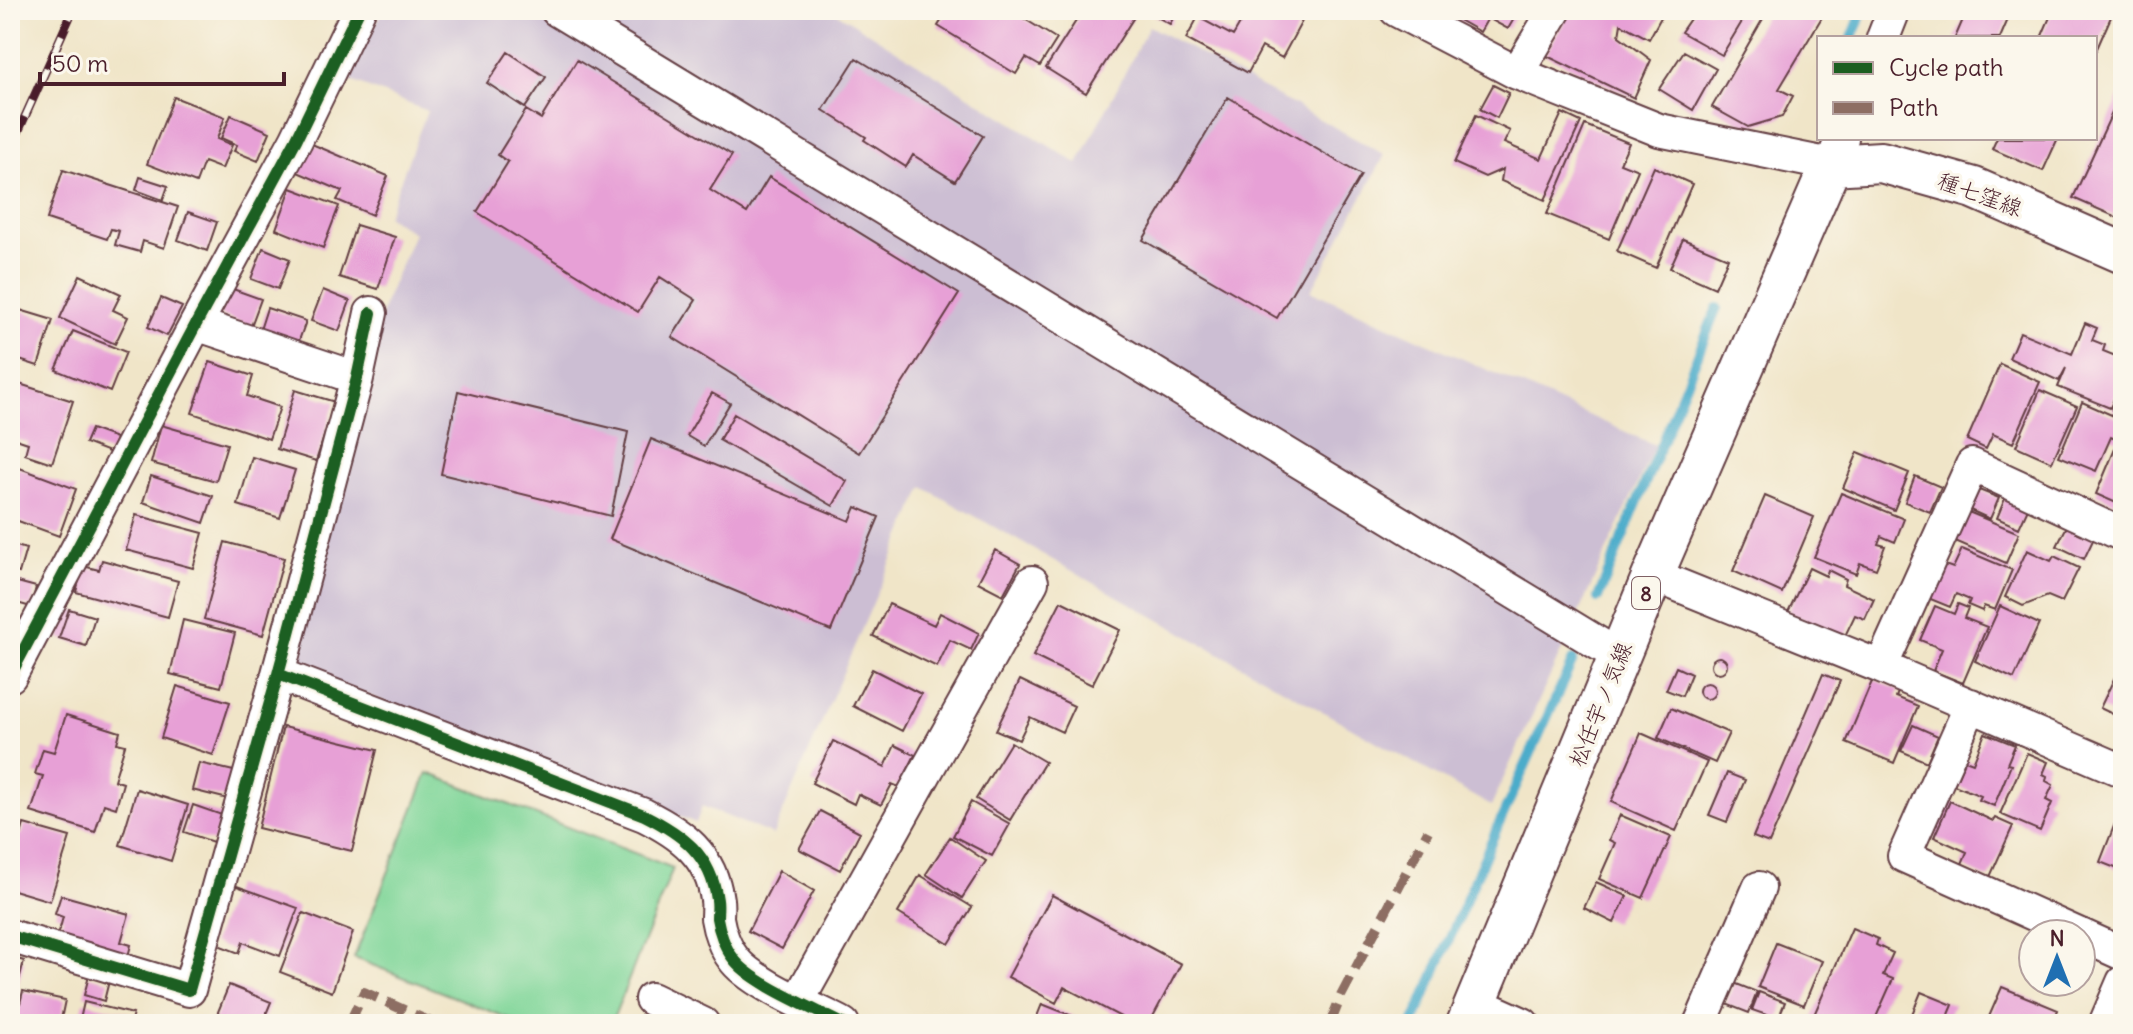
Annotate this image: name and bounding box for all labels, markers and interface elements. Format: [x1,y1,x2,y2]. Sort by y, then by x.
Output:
scale bar [40,36,284,86]
legend [1817,36,2097,140]
text: 50 m [52,48,108,78]
text: Cycle path [1889,52,2004,82]
text: Path [1889,92,1939,122]
street label: 種七窪線 [1934,166,2026,222]
road number: 8 [1632,577,1660,609]
street label: 松任宇ノ気線 [1562,638,1638,770]
north arrow [2017,918,2097,998]
text: N [2049,924,2065,952]

